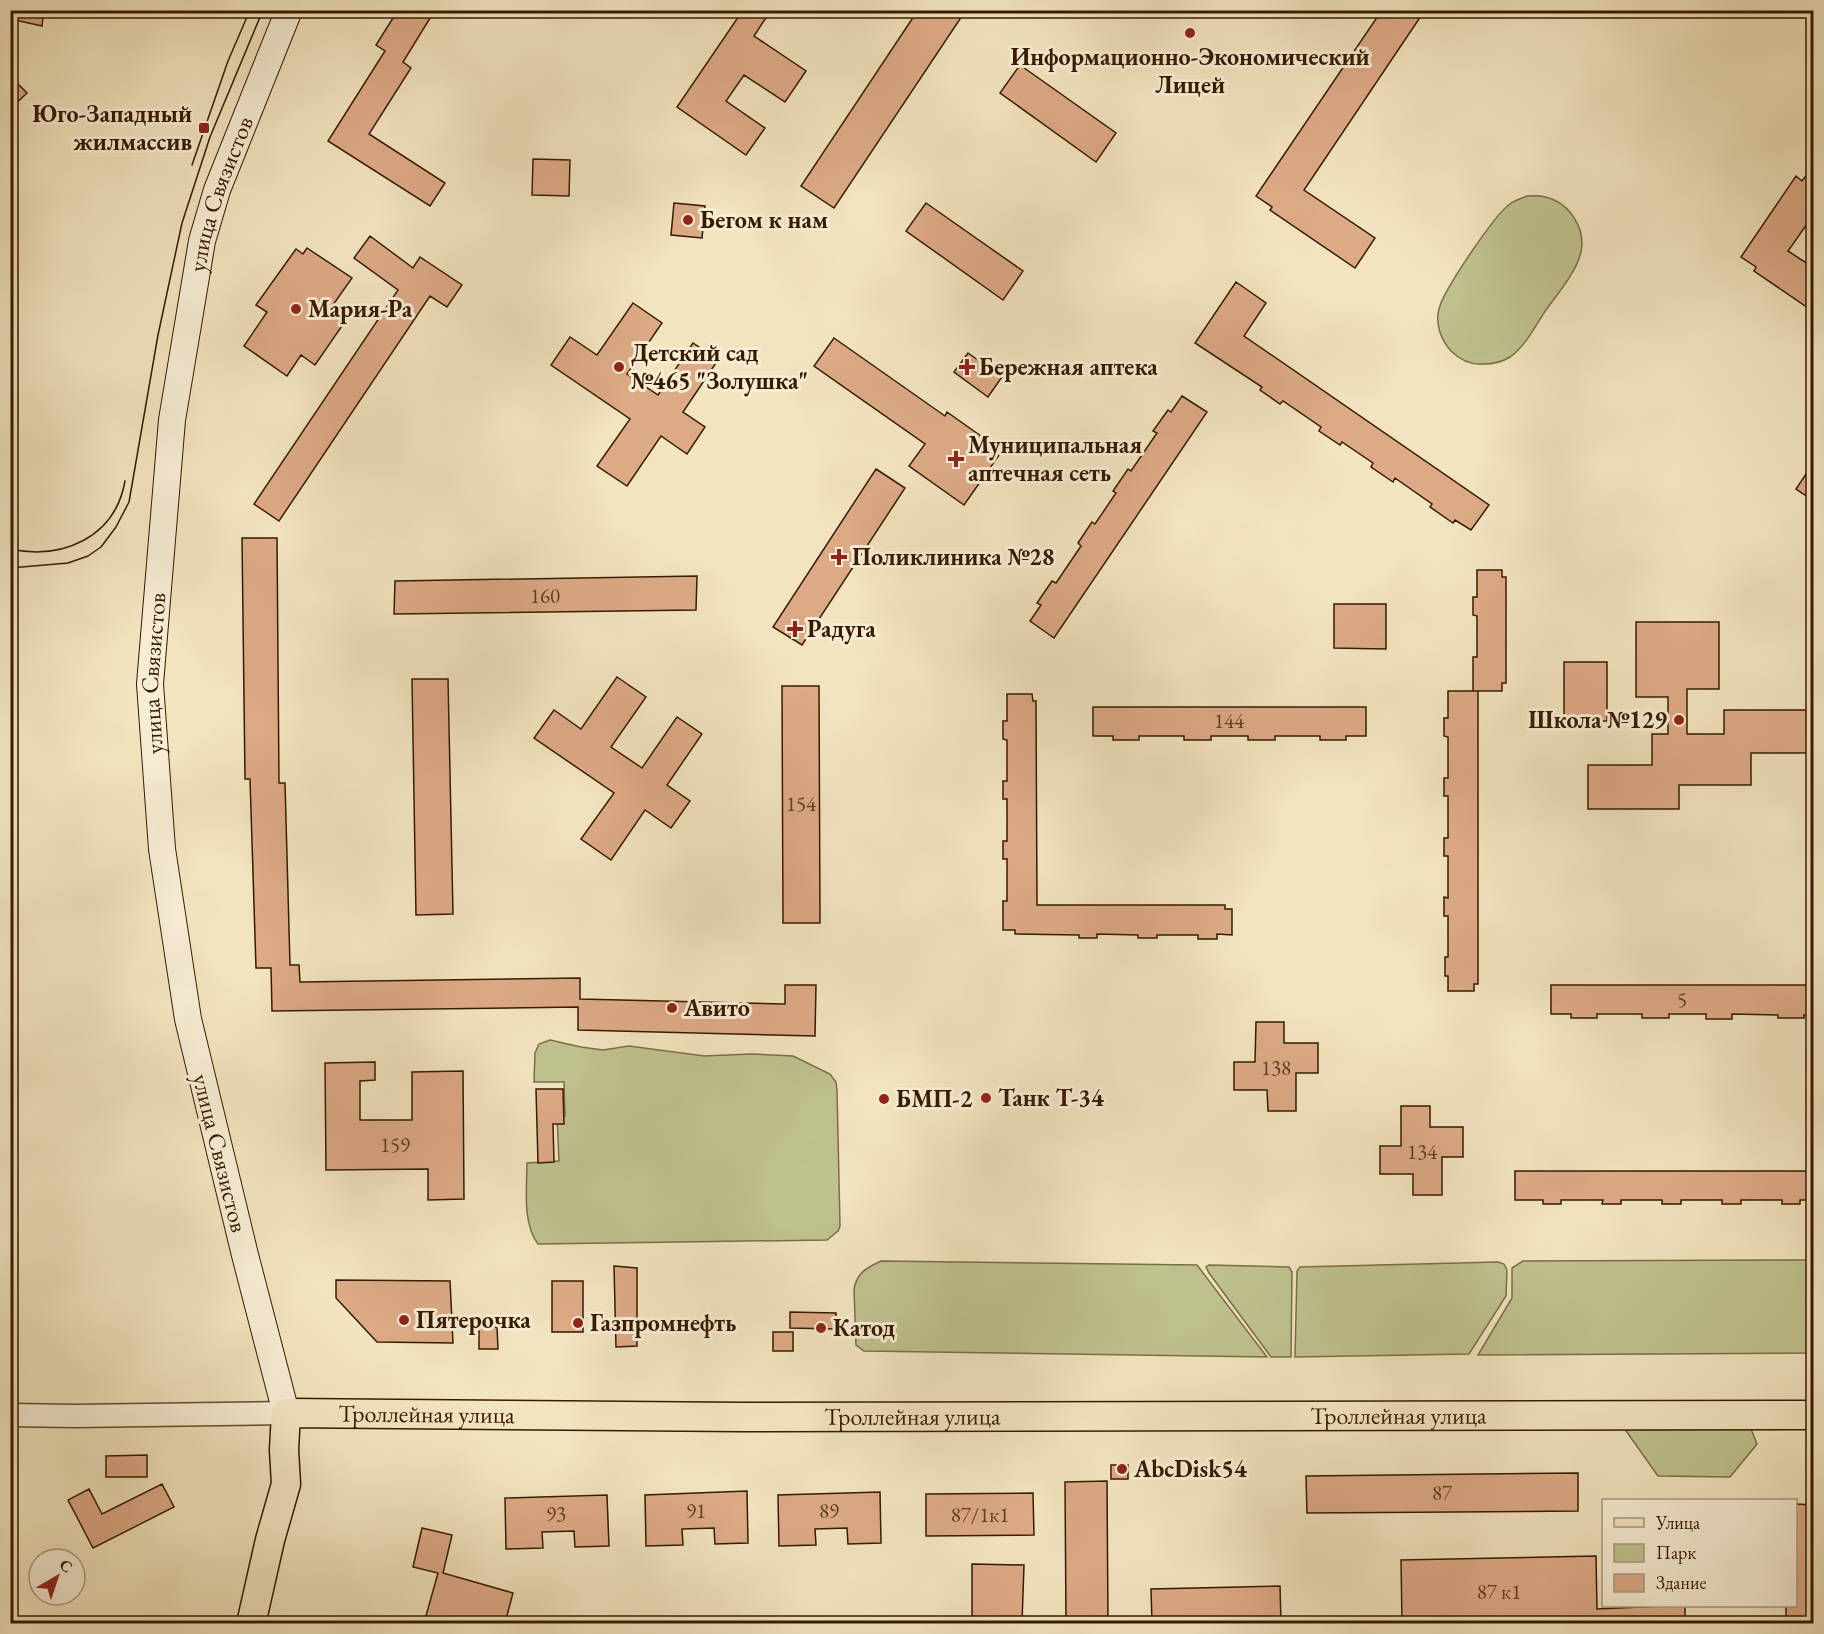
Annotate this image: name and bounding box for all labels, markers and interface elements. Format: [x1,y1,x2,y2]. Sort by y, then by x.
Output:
marker: Информационно-Экономический Лицей [1183,26,1197,40]
place label: Информационно-Экономический Лицей [1010,41,1370,100]
place label: Юго-Западный жилмассив [32,98,192,157]
street label: улица Связистов [181,112,260,274]
marker: Юго-Западный жилмассив [197,121,211,135]
place label: Бегом к нам [700,204,828,235]
marker: Бегом к нам [681,213,695,227]
place label: Мария-Ра [308,293,413,324]
marker: Мария-Ра [289,302,303,316]
place label: Детский сад №465 "Золушка" [631,337,808,397]
place label: Бережная аптека [979,351,1158,382]
marker: Детский сад №465 "Золушка" [612,360,626,374]
marker: Бережная аптека [960,360,974,374]
place label: Муниципальная аптечная сеть [968,429,1142,488]
marker: Муниципальная аптечная сеть [949,452,963,466]
place label: Поликлиника №28 [852,541,1054,572]
marker: Поликлиника №28 [830,548,848,566]
house number: 160 [530,582,560,609]
street label: улица Связистов [134,591,173,756]
place label: Радуга [807,613,876,645]
marker: Радуга [788,622,802,636]
place label: Школа №129 [1528,704,1667,735]
house number: 144 [1214,707,1245,734]
marker: Школа №129 [1672,713,1686,727]
house number: 154 [786,790,817,817]
house number: 5 [1677,986,1687,1013]
place label: Авито [683,992,750,1023]
marker: Авито [665,1001,679,1015]
house number: 138 [1261,1054,1291,1081]
street label: улица Связистов [186,1070,255,1235]
place label: Танк Т-34 [998,1082,1104,1113]
place label: БМП-2 [896,1083,973,1114]
marker: Танк Т-34 [979,1091,993,1105]
marker: БМП-2 [877,1092,891,1106]
house number: 159 [380,1131,410,1158]
house number: 134 [1407,1138,1438,1165]
place label: Пятерочка [416,1304,531,1335]
place label: Газпромнефть [590,1307,736,1338]
place label: Катод [833,1312,895,1343]
marker: Пятерочка [397,1313,411,1327]
marker: Газпромнефть [571,1316,585,1330]
marker: Катод [814,1321,828,1335]
street label: Троллейная улица [338,1397,515,1430]
street label: Троллейная улица [1310,1400,1487,1431]
street label: Троллейная улица [824,1401,1001,1432]
place label: AbcDisk54 [1133,1453,1247,1484]
marker: AbcDisk54 [1115,1462,1129,1476]
house number: 87 [1432,1479,1453,1506]
house number: 91 [686,1497,706,1524]
house number: 89 [819,1497,839,1524]
legend [1602,1499,1797,1607]
house number: 93 [546,1500,566,1527]
house number: 87/1к1 [951,1501,1009,1528]
text: Улица [1655,1511,1701,1534]
text: Парк [1656,1541,1696,1564]
north arrow [27,1547,87,1607]
text: С [55,1554,77,1577]
text: Здание [1656,1571,1706,1594]
house number: 87 к1 [1477,1578,1521,1605]

